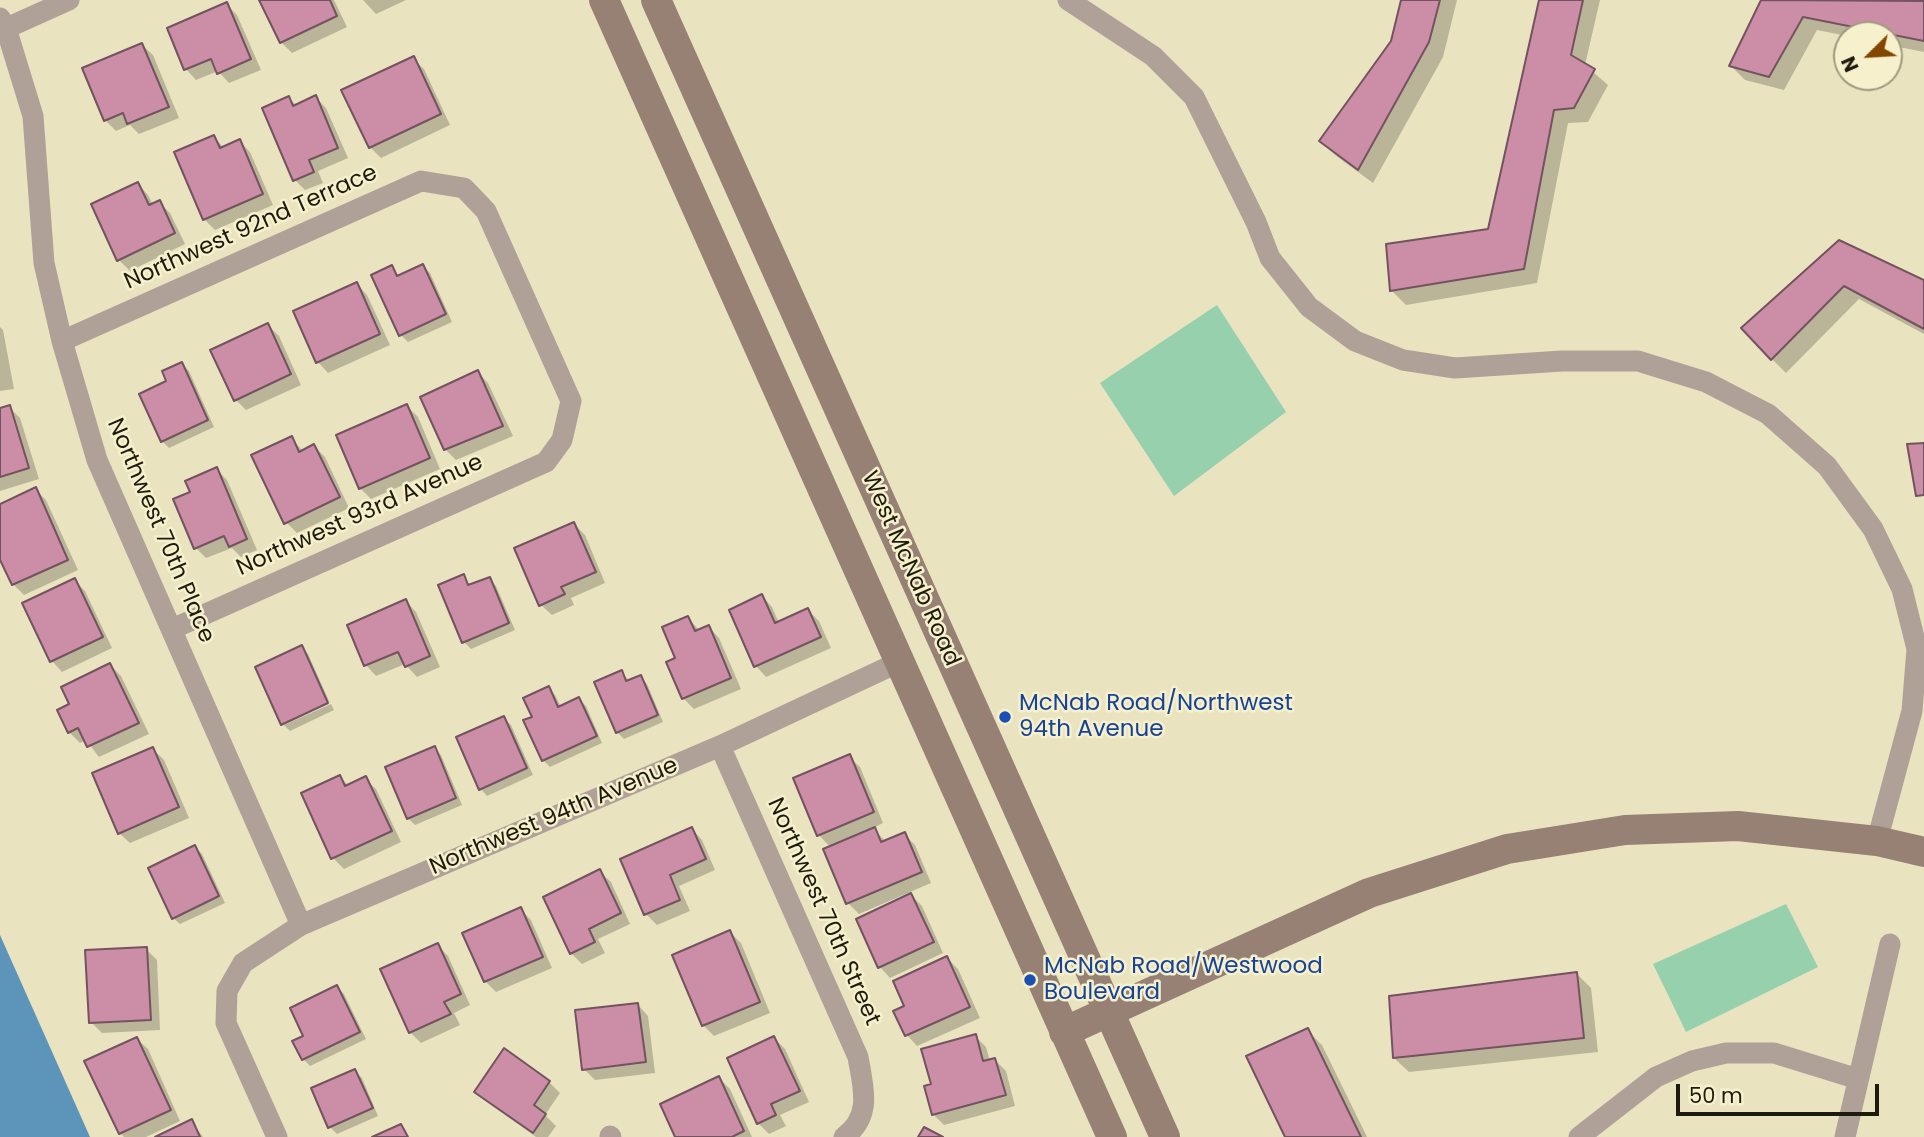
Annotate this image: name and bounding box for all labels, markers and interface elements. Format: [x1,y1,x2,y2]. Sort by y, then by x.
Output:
north arrow [1833,21,1903,91]
text: N [1835,52,1865,76]
street label: Northwest 92nd Terrace [120,160,382,296]
street label: Northwest 70th Place [100,415,220,647]
street label: Northwest 93rd Avenue [232,449,488,583]
street label: West McNab Road [855,467,965,671]
place label: McNab Road/Northwest 94th Avenue [1019,690,1293,744]
marker: McNab Road/Northwest 94th Avenue [997,709,1013,725]
street label: Northwest 94th Avenue [426,752,682,882]
street label: Northwest 70th Street [760,794,886,1030]
place label: McNab Road/Westwood Boulevard [1044,953,1323,1007]
marker: McNab Road/Westwood Boulevard [1022,972,1038,988]
scale bar [1679,1070,1882,1114]
text: 50 m [1689,1081,1743,1110]

